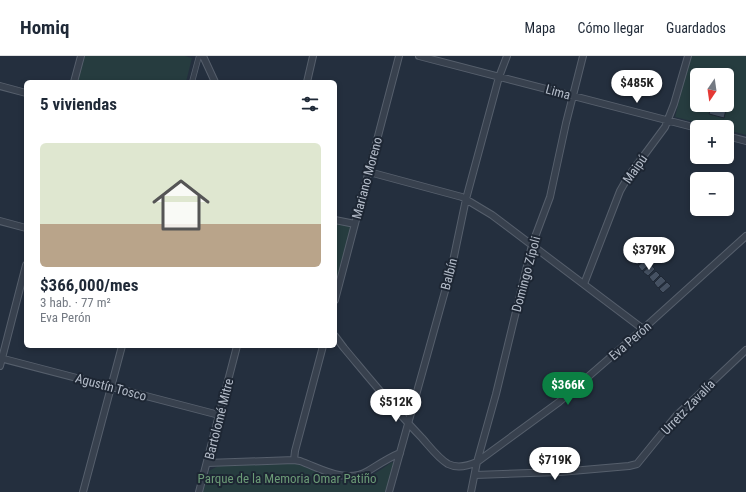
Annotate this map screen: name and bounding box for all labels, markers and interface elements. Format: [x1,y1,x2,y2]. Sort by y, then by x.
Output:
text: Homiq [20,16,69,39]
text: Mapa [525,20,556,36]
text: Cómo llegar [578,20,644,36]
text: Guardados [666,20,726,36]
north arrow [690,68,734,112]
map controls [690,68,734,216]
pin: $485K [609,70,665,104]
text: $485K [620,75,654,90]
street label: Lima [544,81,572,103]
icon: filters [299,93,321,115]
text: 5 viviendas [40,94,117,114]
button: + [690,120,734,164]
street label: Mariano Moreno [349,135,385,221]
street label: Maipú [620,152,650,186]
icon: home [145,169,217,241]
button: − [690,172,734,216]
street label: Domingo Zípoli [509,235,543,313]
pin: $379K [621,237,677,271]
text: $379K [632,242,666,257]
street label: Balbín [438,257,460,291]
text: $366,000/mes [40,275,138,295]
text: 3 hab. · 77 m² [40,295,111,310]
text: Eva Perón [40,310,91,325]
street label: Eva Perón [606,319,654,363]
street label: Agustín Tosco [74,370,148,404]
pin: $366K [540,372,596,406]
street label: Urretz Zavalía [658,376,718,438]
street label: Bartolomé Mitre [202,377,236,461]
text: $366K [551,377,585,392]
pin: $512K [368,389,424,423]
text: $512K [379,394,413,409]
pin: $719K [527,447,583,481]
text: $719K [538,452,572,467]
park label: Parque de la Memoria Omar Patiño [198,471,376,486]

